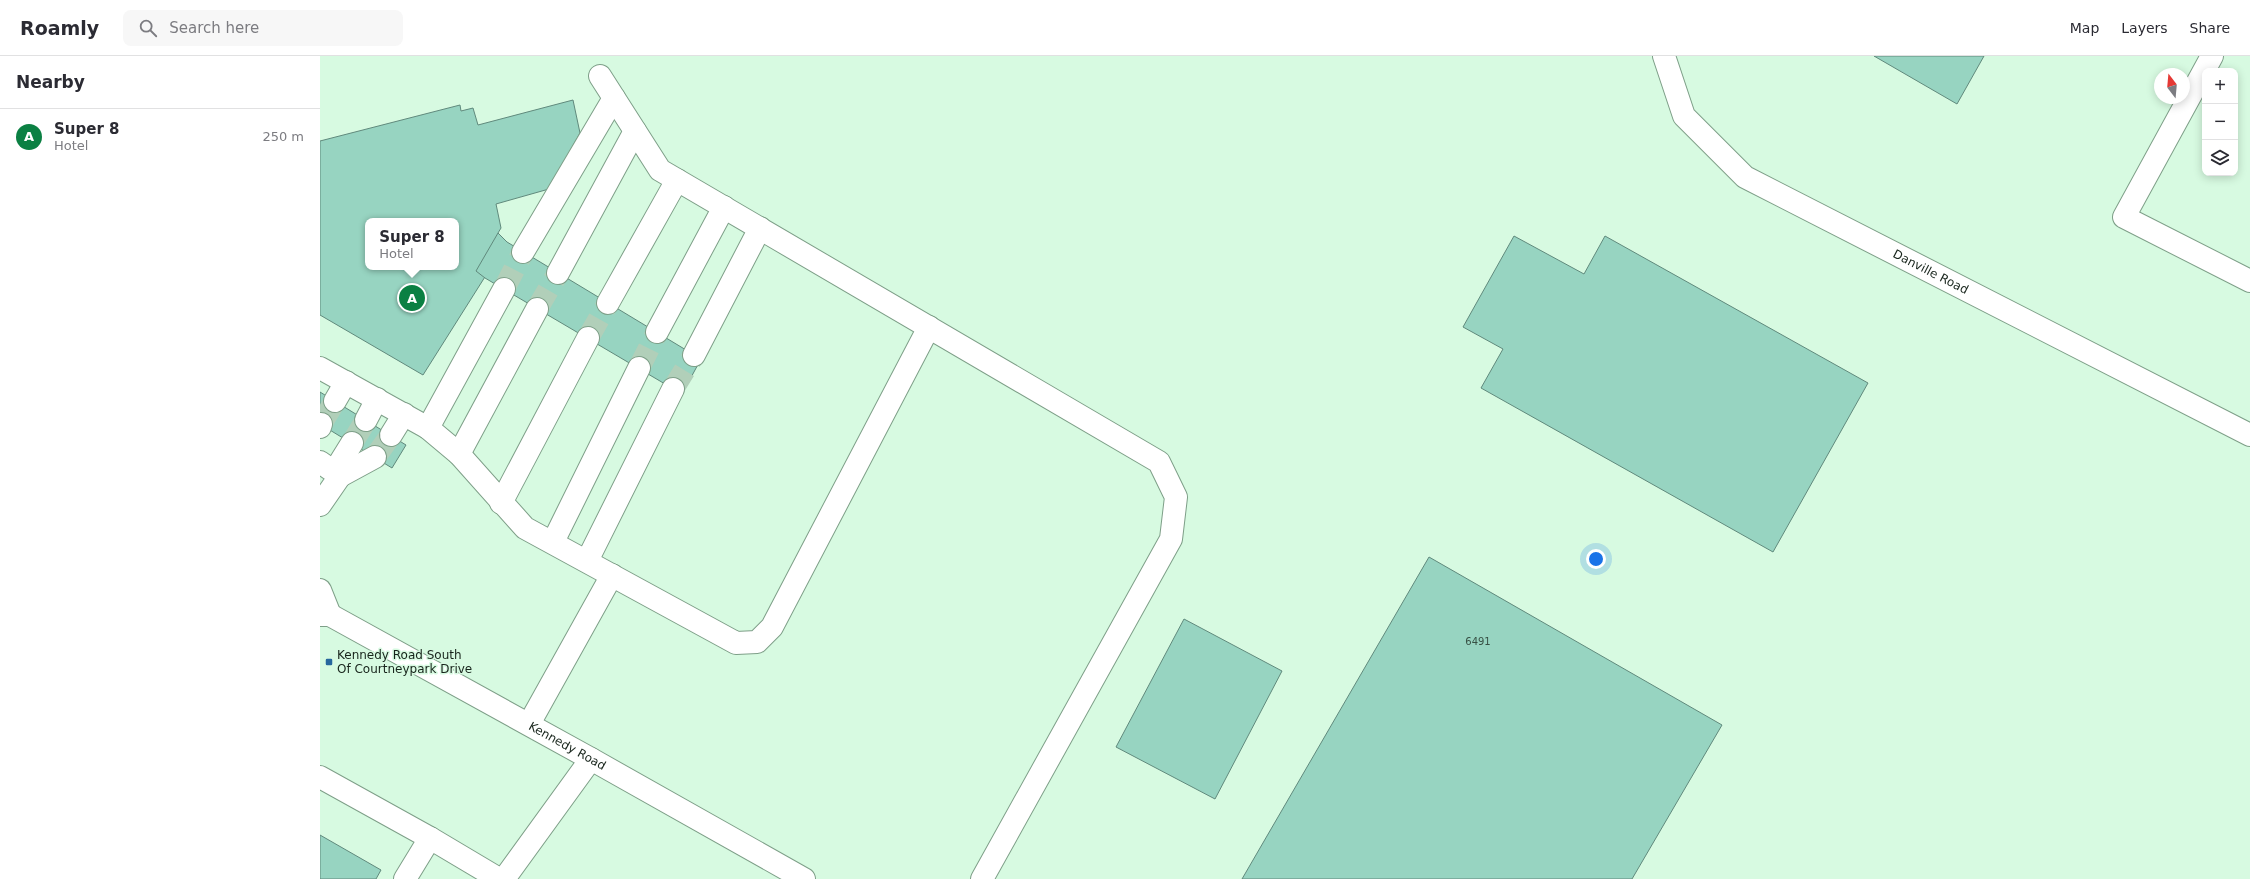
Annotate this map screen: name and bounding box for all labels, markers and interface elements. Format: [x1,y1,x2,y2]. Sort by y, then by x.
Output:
search box [123,10,403,46]
text: Roamly [20,17,99,39]
icon: search [137,17,159,39]
text: Search here [169,19,259,37]
text: Map [2070,20,2099,36]
text: Layers [2121,20,2168,36]
text: Share [2190,20,2230,36]
north arrow [2154,68,2190,104]
map controls [2202,68,2238,176]
button: + [2202,68,2238,104]
text: Nearby [16,72,85,92]
button: − [2202,104,2238,140]
text: Super 8 [54,120,119,138]
text: A [24,129,34,144]
text: 250 m [262,129,304,144]
text: Hotel [54,138,88,153]
button: layers [2202,140,2238,176]
popup [365,218,459,270]
text: Super 8 [379,228,445,246]
text: Hotel [379,246,414,261]
street label: Danville Road [1891,247,1971,297]
pin: A [399,283,425,313]
your location [1586,549,1606,569]
house number: 6491 [1465,636,1491,647]
place label: Kennedy Road South Of Courtneypark Drive [337,648,472,676]
marker: Kennedy Road South Of Courtneypark Drive [324,657,334,667]
street label: Kennedy Road [526,719,608,773]

